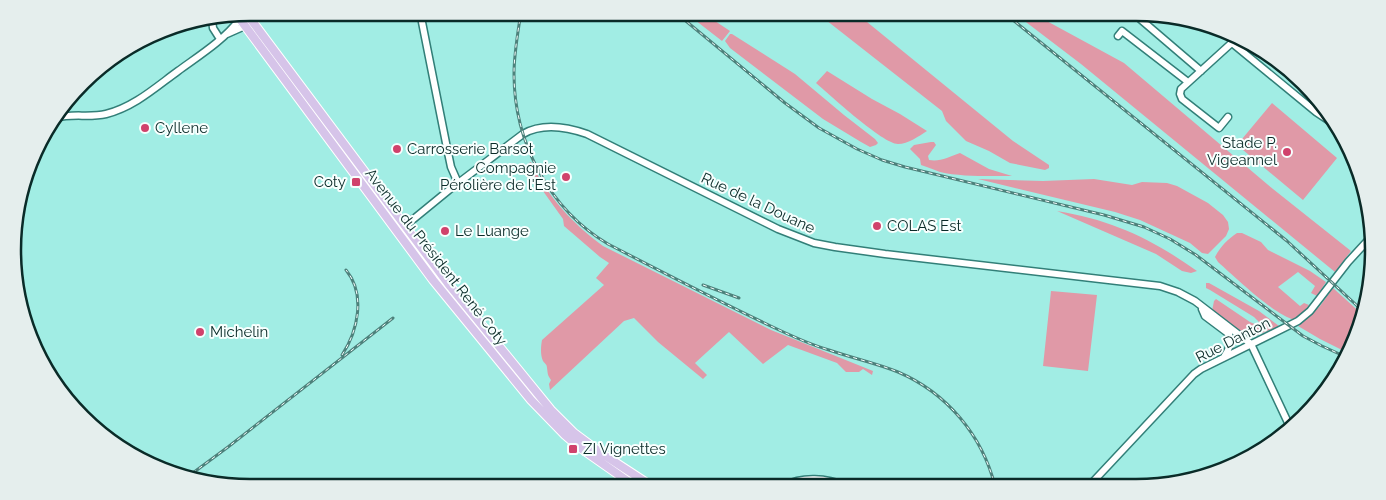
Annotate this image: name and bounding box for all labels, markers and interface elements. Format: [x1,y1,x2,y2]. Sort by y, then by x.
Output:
place label: Cyllene [155,119,208,137]
marker: Cyllene [139,122,151,134]
place label: Stade P. Vigeannel [1207,134,1278,169]
place label: Carrosserie Barsot [407,140,534,158]
marker: Carrosserie Barsot [391,143,403,155]
marker: Stade P. Vigeannel [1281,146,1293,158]
place label: Compagnie Pérolière de l'Est [440,159,556,194]
street label: Avenue du Président René Coty [361,165,511,349]
street label: Rue de la Douane [698,169,818,237]
marker: Compagnie Pérolière de l'Est [560,171,572,183]
place label: Coty [314,173,346,191]
marker: Coty [350,176,362,188]
place label: COLAS Est [887,217,961,235]
marker: COLAS Est [871,220,883,232]
place label: Le Luange [455,222,529,240]
marker: Le Luange [439,225,451,237]
street label: Rue Danton [1193,314,1273,366]
place label: Michelin [210,323,268,341]
marker: Michelin [194,326,206,338]
place label: ZI Vignettes [583,440,666,458]
marker: ZI Vignettes [567,443,579,455]

